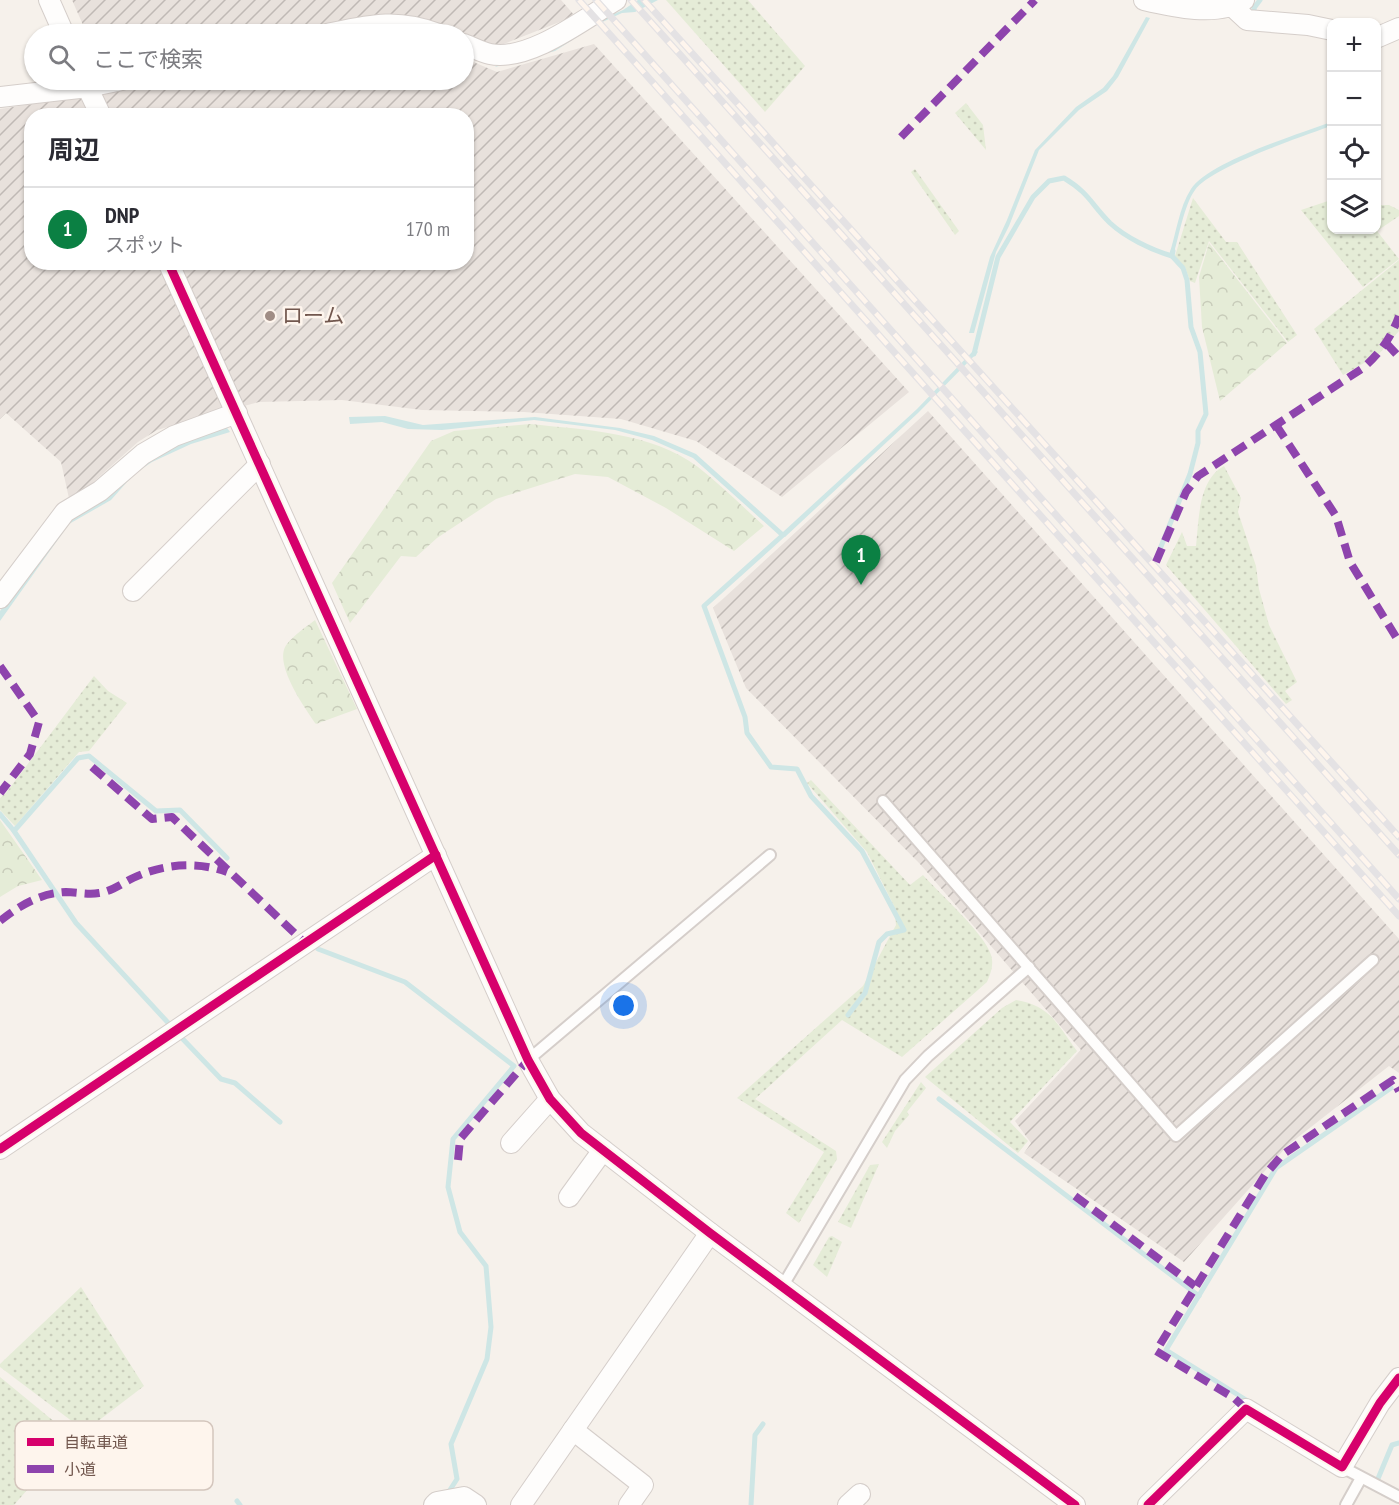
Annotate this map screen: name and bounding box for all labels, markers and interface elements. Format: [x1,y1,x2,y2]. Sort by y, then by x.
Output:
map controls [1327,18,1381,234]
button: + [1327,18,1381,72]
search box [24,24,474,90]
icon: search [45,41,78,74]
text: ここで検索 [93,45,203,73]
button: − [1327,72,1381,126]
button: locate [1327,126,1381,180]
text: 周辺 [48,133,100,166]
button: layers [1327,180,1381,234]
text: DNP [105,201,139,229]
text: 1 [63,216,72,242]
text: 170 m [406,216,450,242]
text: スポット [105,232,185,258]
place label: ローム [282,302,344,329]
marker: ローム [263,309,277,323]
pin: 1 [842,536,880,585]
your location [609,991,638,1020]
legend [15,1421,213,1490]
text: 自転車道 [64,1432,128,1452]
text: 小道 [64,1459,96,1479]

